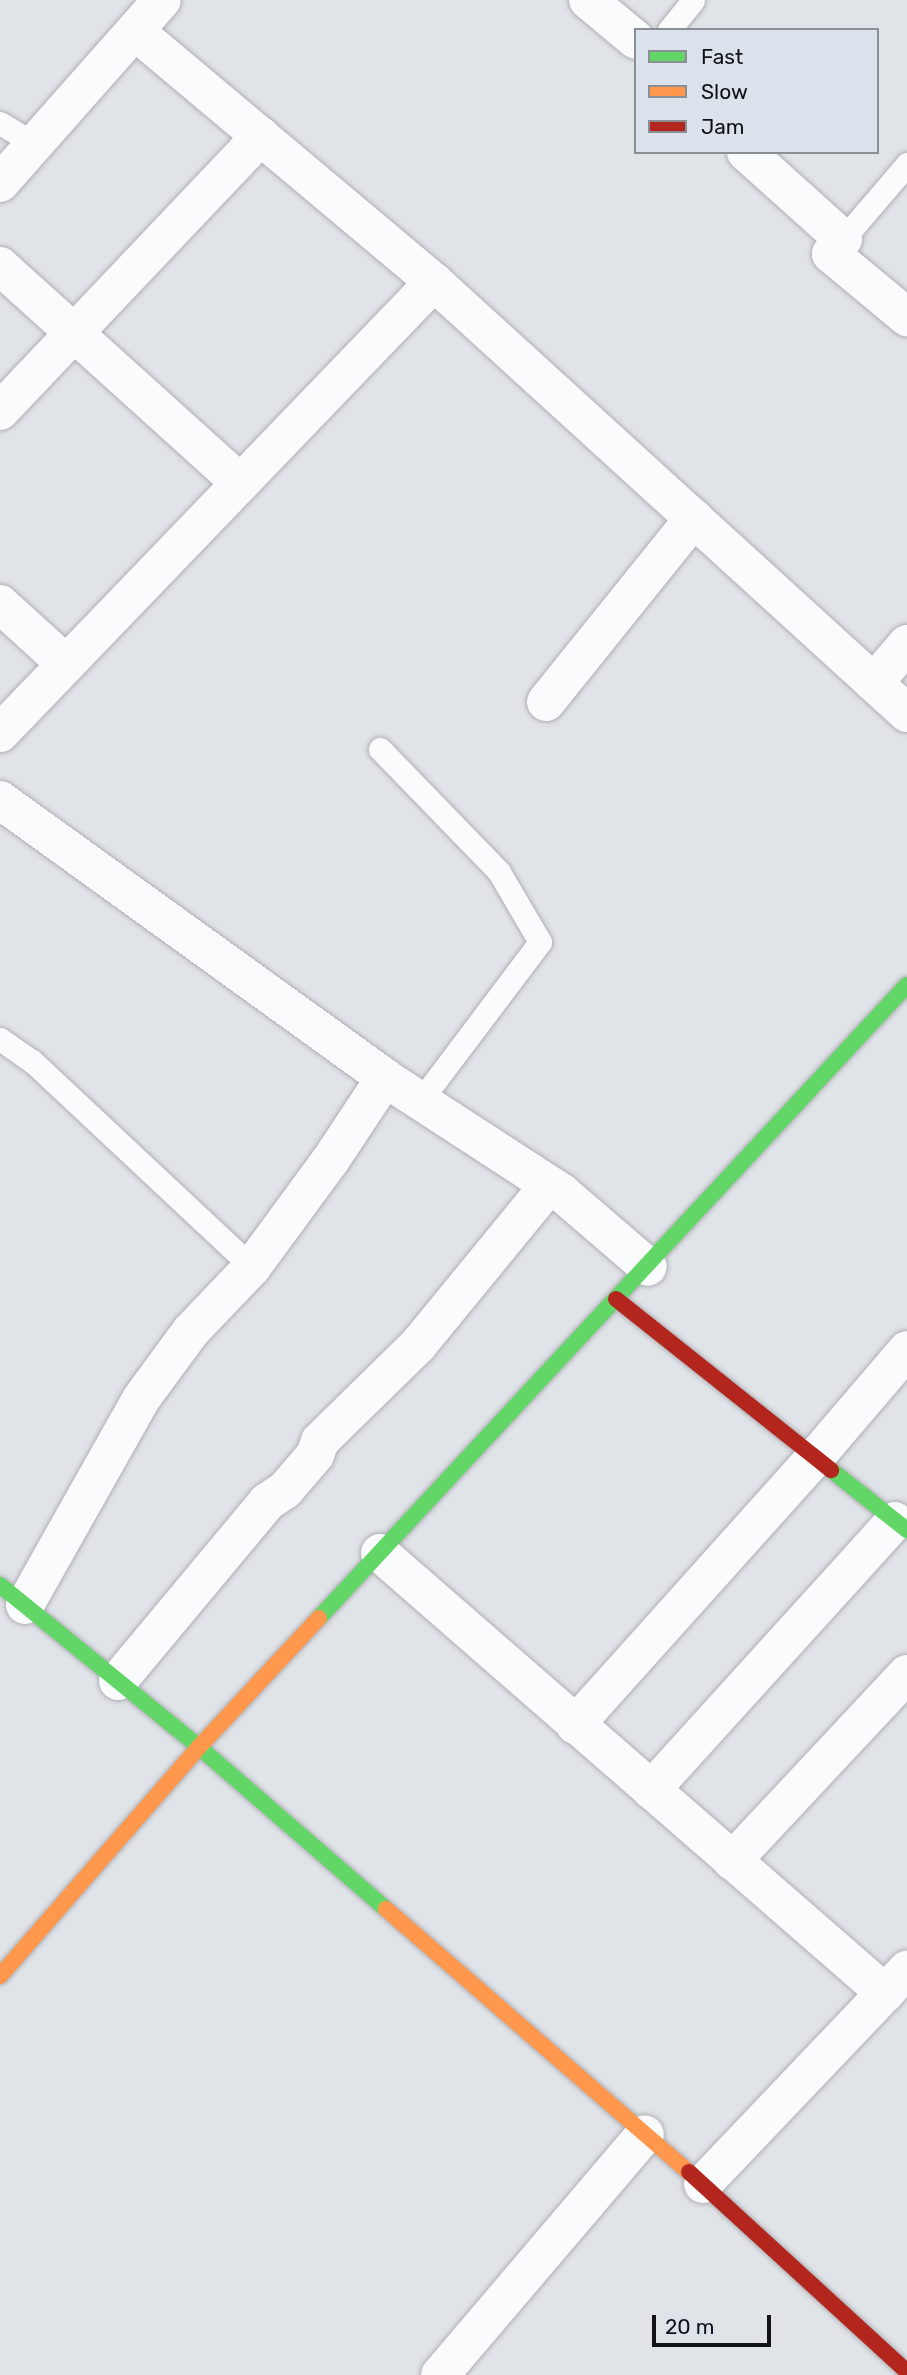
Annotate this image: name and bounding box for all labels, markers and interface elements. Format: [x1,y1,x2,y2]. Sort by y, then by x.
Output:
legend [634,28,879,154]
text: Fast [701,44,743,69]
text: Slow [701,79,748,104]
text: Jam [701,114,745,139]
scale bar [655,2302,774,2346]
text: 20 m [665,2314,714,2339]

